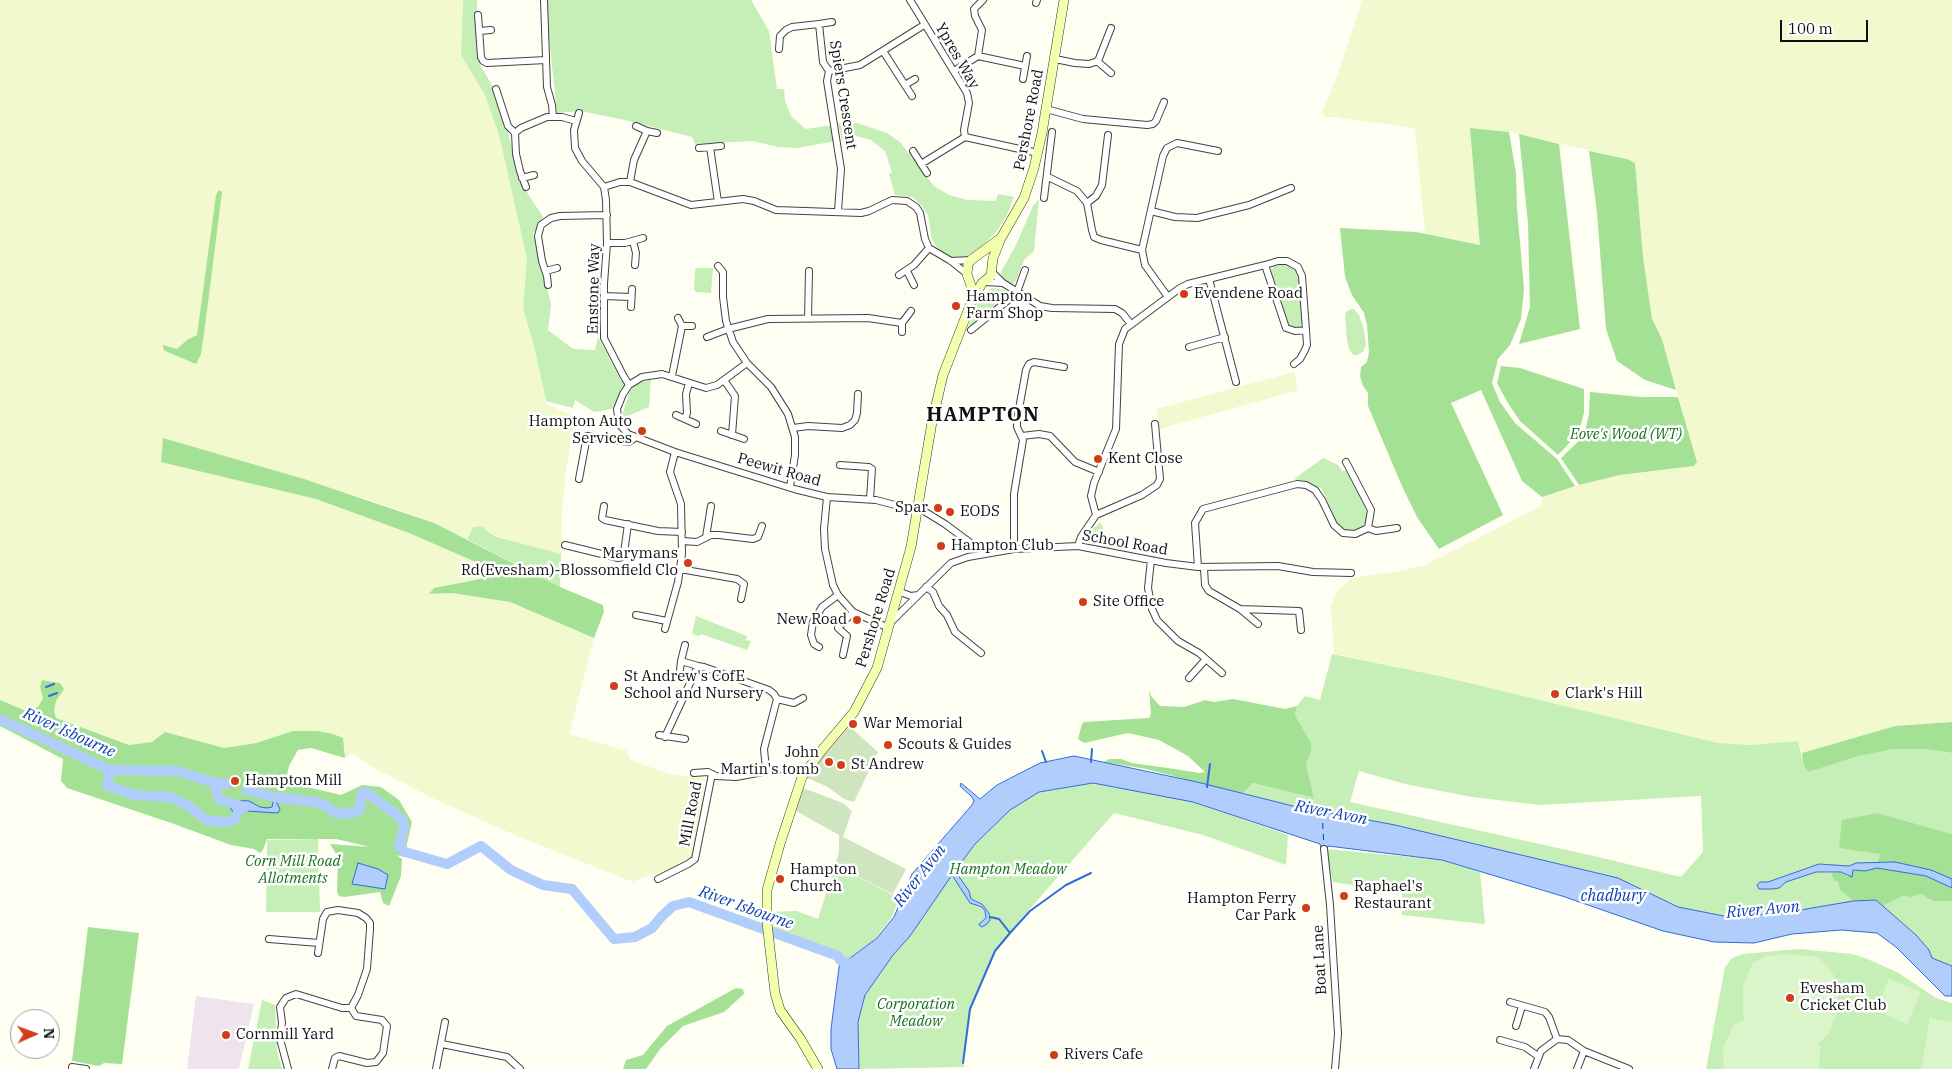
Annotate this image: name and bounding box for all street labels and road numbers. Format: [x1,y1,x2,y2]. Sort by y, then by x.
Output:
street label: Ypres Way [931,20,983,92]
street label: Spiers Crescent [825,39,861,151]
street label: Pershore Road [1010,68,1048,172]
street label: Enstone Way [584,243,604,335]
street label: Peewit Road [735,449,823,491]
street label: School Road [1081,527,1169,559]
street label: Pershore Road [852,566,900,670]
street label: Mill Road [676,780,706,848]
street label: Boat Lane [1309,924,1331,996]

